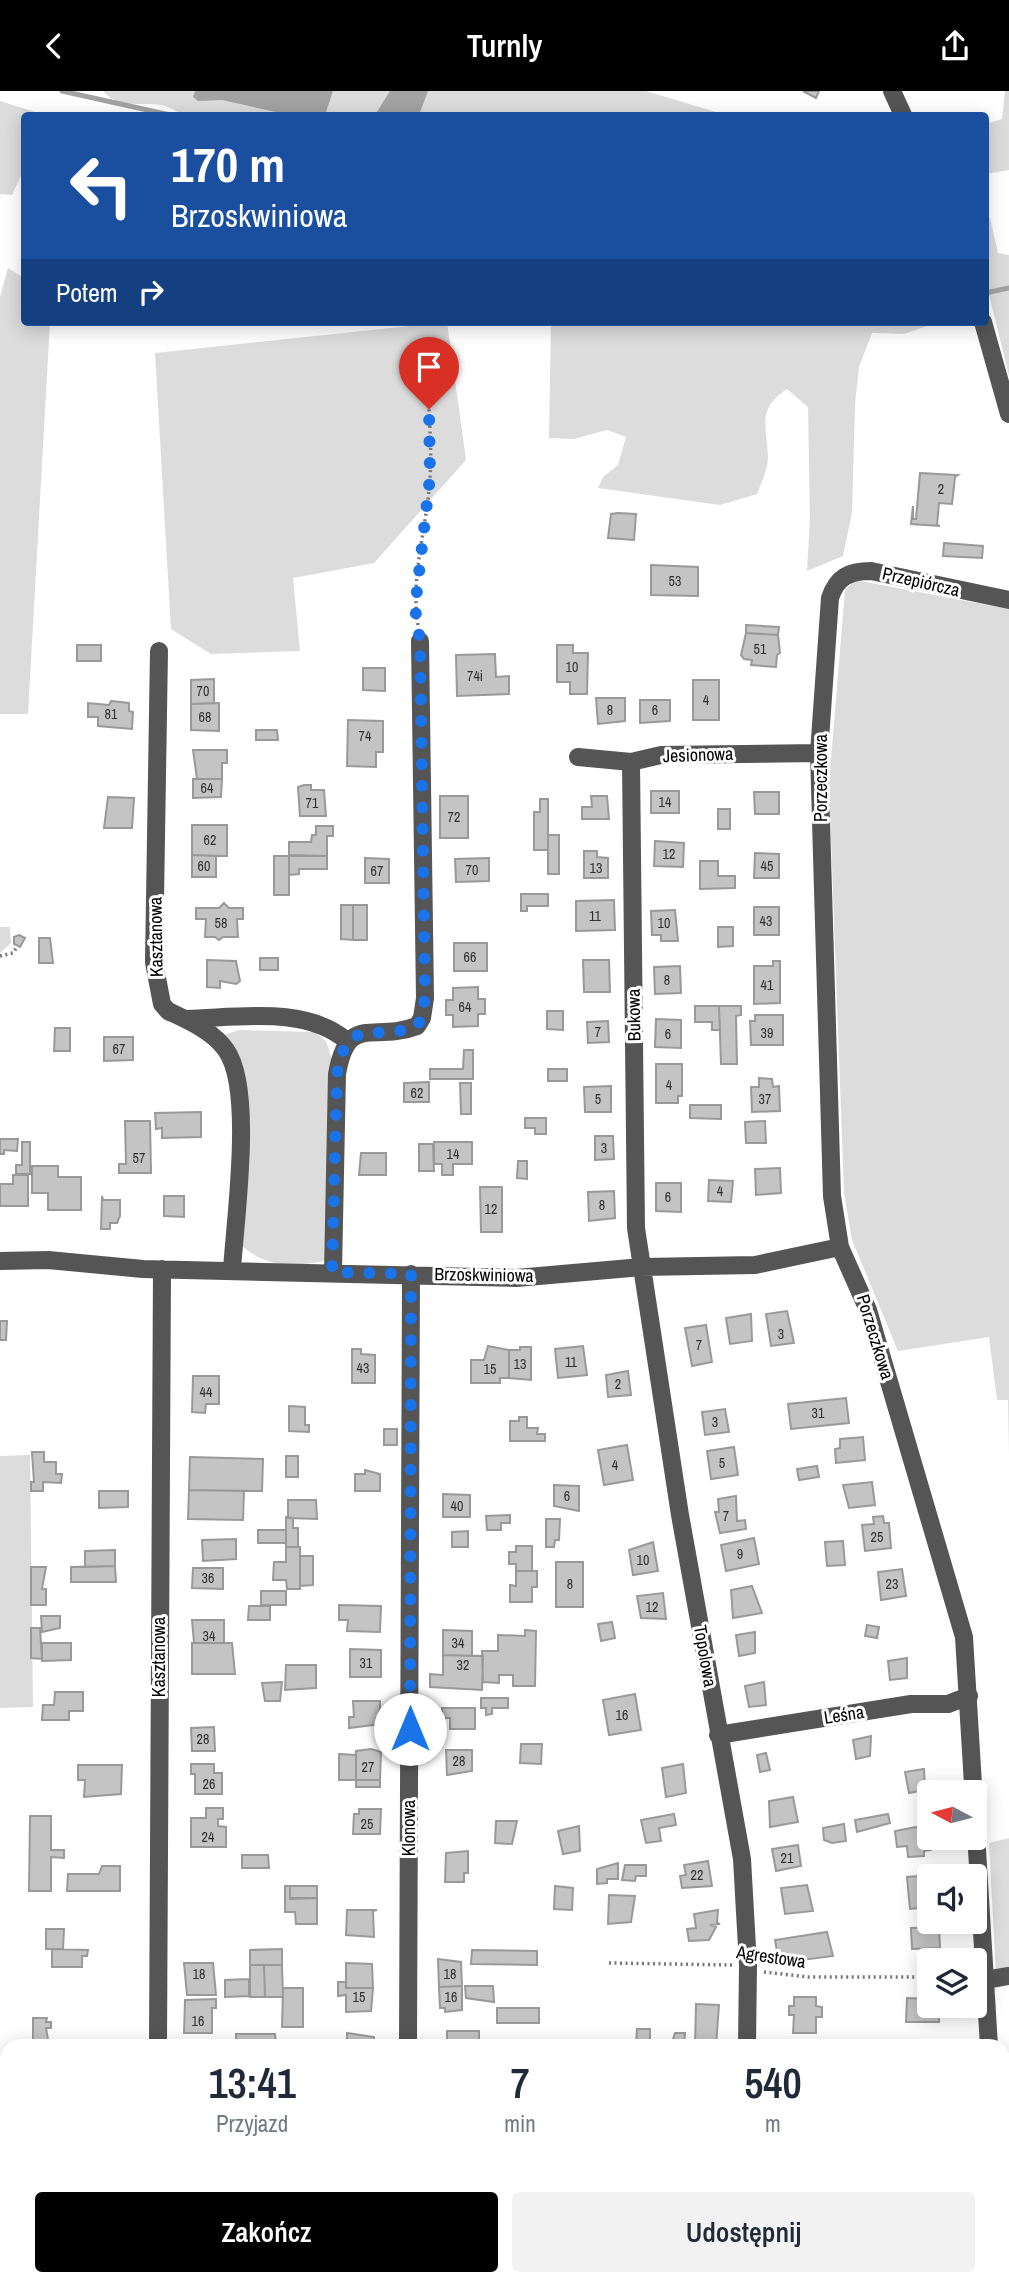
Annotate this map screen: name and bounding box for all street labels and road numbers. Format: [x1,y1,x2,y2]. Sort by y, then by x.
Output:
street label: Przepiórcza [880,560,962,603]
street label: Porzeczkowa [808,734,833,822]
street label: Jesionowa [662,741,734,768]
street label: Kasztanowa [142,897,169,977]
street label: Bukowa [621,989,646,1041]
street label: Brzoskwiniowa [434,1261,534,1288]
street label: Porzeczkowa [851,1291,900,1382]
street label: Kasztanowa [146,1617,171,1697]
street label: Topolowa [688,1623,723,1689]
street label: Leśna [822,1699,866,1730]
street label: Klonowa [396,1800,421,1856]
street label: Agrestowa [734,1939,807,1974]

